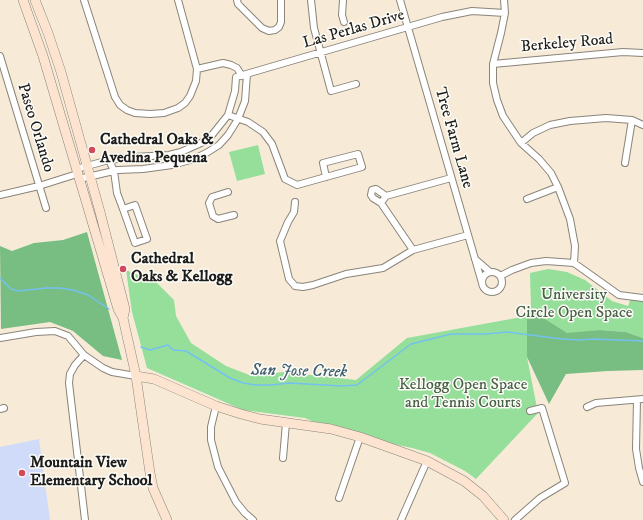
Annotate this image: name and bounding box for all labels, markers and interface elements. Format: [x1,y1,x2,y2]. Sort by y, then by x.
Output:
street label: Las Perlas Drive [301,6,407,54]
street label: Berkeley Road [520,30,614,58]
street label: Paseo Orlando [12,81,58,175]
street label: Tree Farm Lane [429,85,477,191]
place label: Cathedral Oaks & Avedina Pequena [100,131,214,169]
marker: Cathedral Oaks & Avedina Pequena [87,145,97,155]
place label: Cathedral Oaks & Kellogg [131,250,232,288]
marker: Cathedral Oaks & Kellogg [118,264,128,274]
park label: University Circle Open Space [516,286,632,324]
water label: San Jose Creek [251,361,347,383]
park label: Kellogg Open Space and Tennis Courts [399,376,527,414]
place label: Mountain View Elementary School [30,454,152,492]
marker: Mountain View Elementary School [17,468,27,478]

